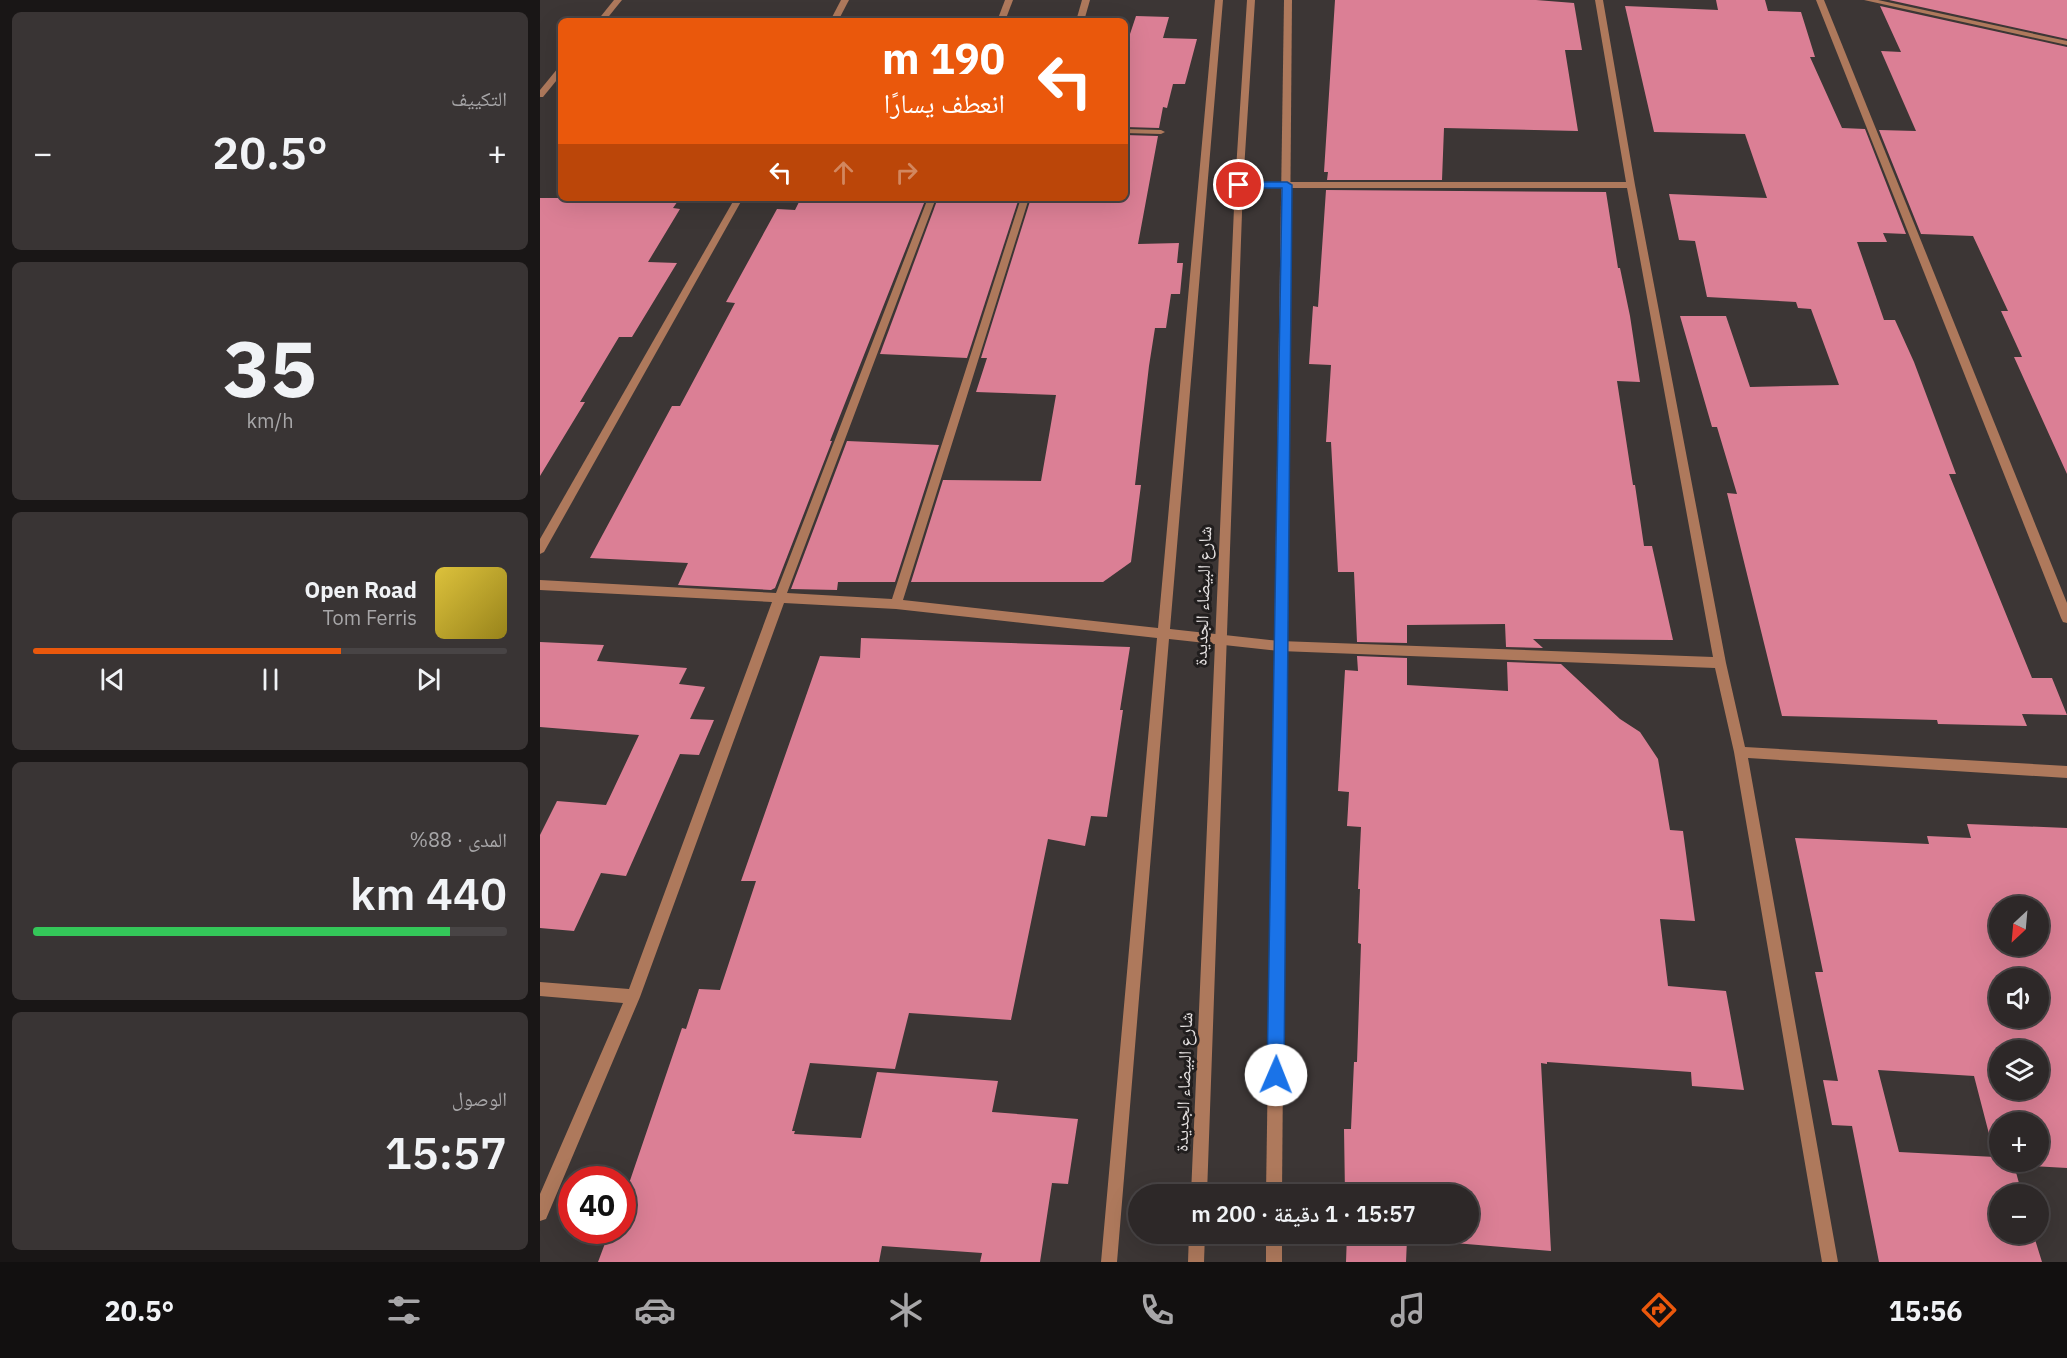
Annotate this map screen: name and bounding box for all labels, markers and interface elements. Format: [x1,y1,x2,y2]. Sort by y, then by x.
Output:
text: 190 m [882,31,1005,86]
icon: left [1026,42,1104,120]
text: التكييف [451,85,507,112]
text: انعطف يسارًا [884,85,1005,120]
text: 20.5° [212,123,328,181]
text: − [33,131,53,174]
text: + [487,131,507,174]
icon: left [764,156,797,189]
icon: ahead [827,156,860,189]
icon: right [890,156,923,189]
pin [1213,159,1264,210]
icon: arrive [1222,168,1255,201]
text: 35 [223,317,317,418]
text: km/h [246,407,294,434]
street label: شارع البيضاء الجديدة [1189,526,1216,666]
text: Open Road [304,575,417,604]
text: Tom Ferris [322,604,417,631]
icon: previous [96,663,129,696]
icon: pause [254,663,287,696]
icon: next [412,663,445,696]
text: المدى · 88% [409,826,507,853]
text: 440 km [350,864,507,922]
north arrow [1989,896,2049,956]
map controls [1989,896,2049,1244]
button: sound [1989,968,2049,1028]
street label: شارع البيضاء الجديدة [1170,1012,1197,1152]
button: layers [1989,1040,2049,1100]
position arrow [1244,1043,1308,1107]
text: الوصول [452,1085,507,1112]
button: + [1989,1112,2049,1172]
text: 15:57 [385,1123,507,1181]
speed limit sign: 40 [558,1166,636,1244]
button: − [1989,1184,2049,1244]
text: 15:57 · 1 دقيقة · 200 m [1191,1199,1416,1228]
icon: filters [383,1289,425,1331]
icon: car [634,1289,676,1331]
icon: climate [885,1289,927,1331]
icon: phone [1136,1289,1178,1331]
icon: music [1387,1289,1429,1331]
icon: directions [1638,1289,1680,1331]
text: 20.5° [105,1293,174,1328]
text: 15:56 [1889,1293,1963,1328]

